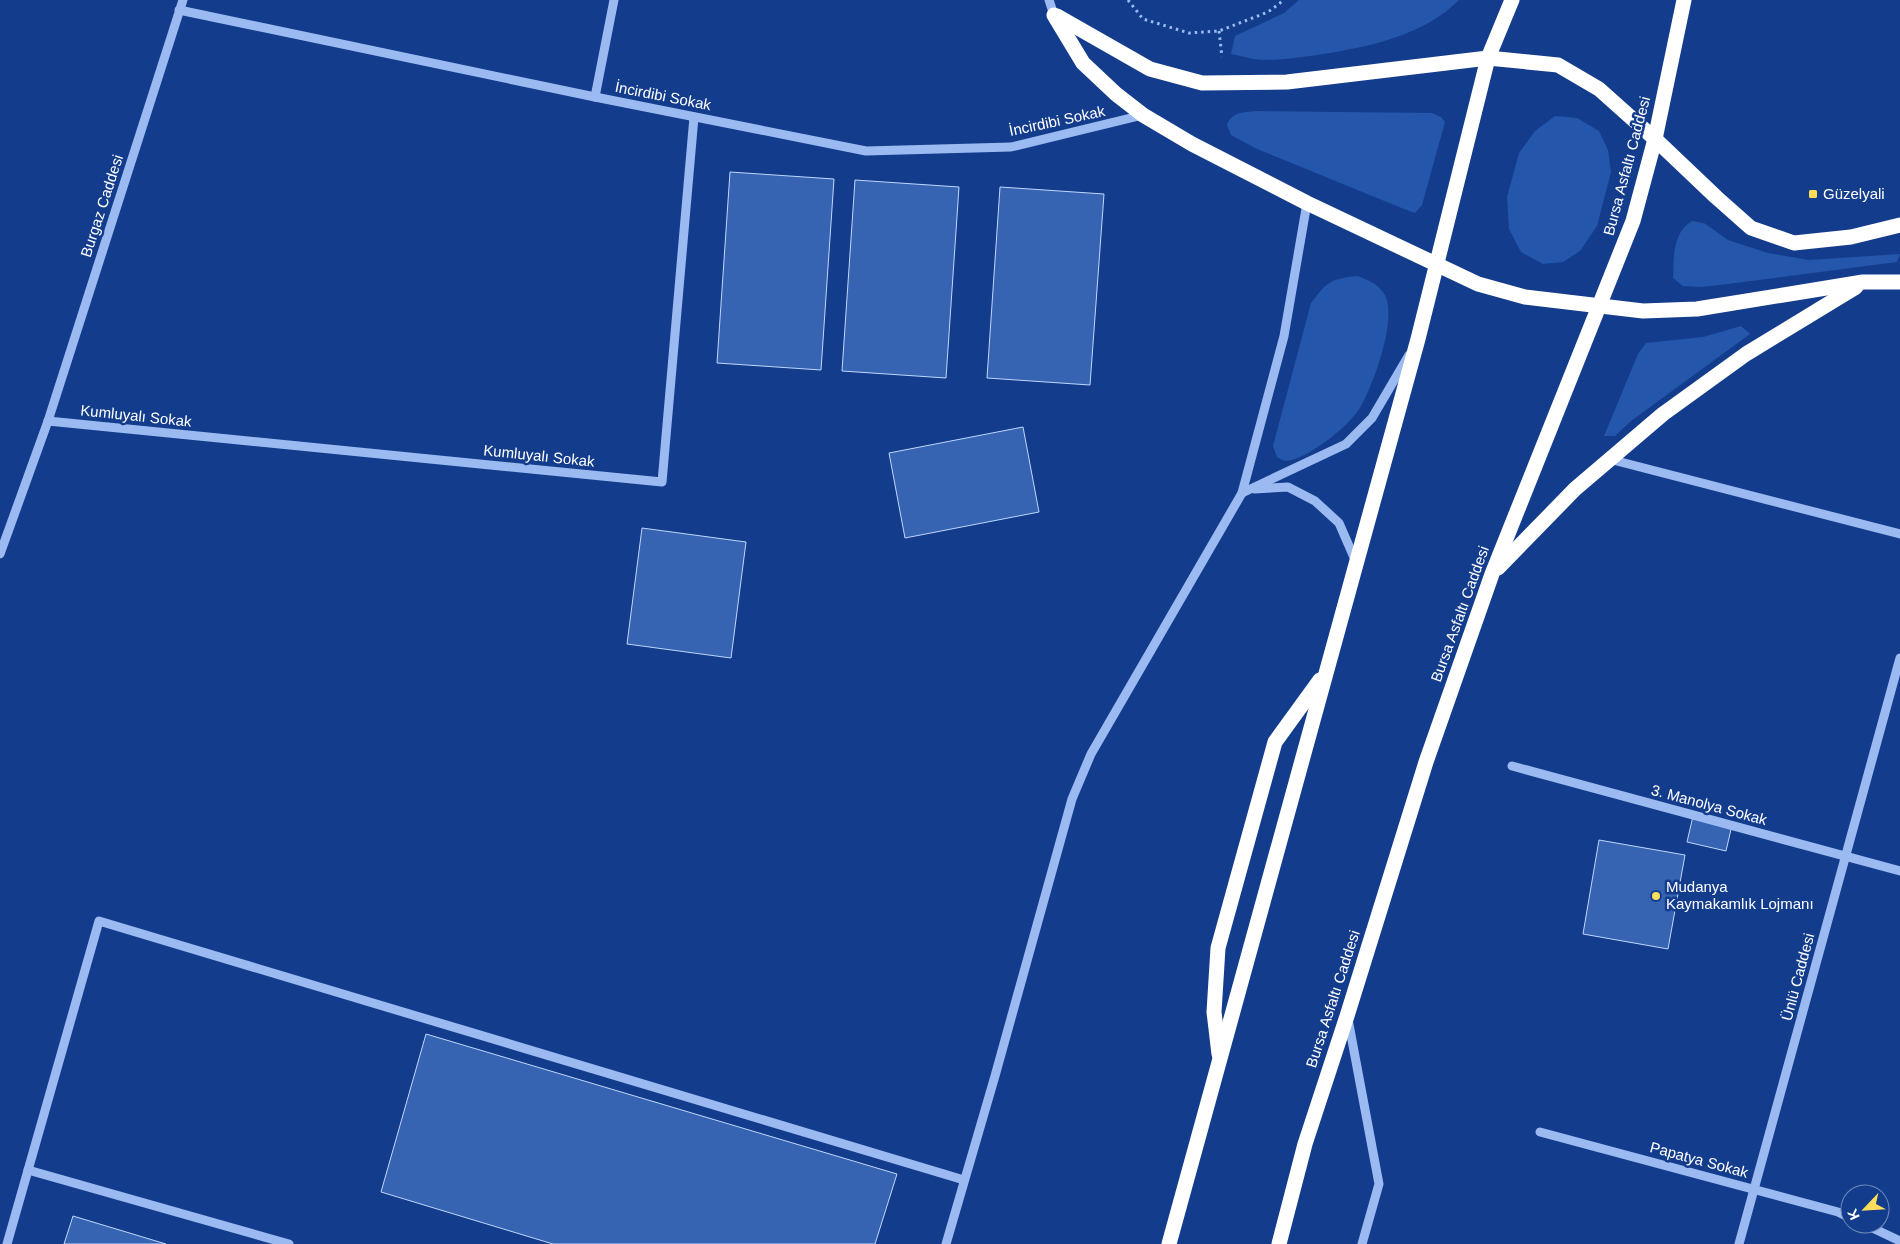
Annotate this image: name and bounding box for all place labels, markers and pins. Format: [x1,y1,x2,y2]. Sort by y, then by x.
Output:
place label: Güzelyali [1823,185,1885,202]
marker: Güzelyali [1807,188,1819,200]
place label: Mudanya Kaymakamlık Lojmanı [1666,878,1814,912]
marker: Mudanya Kaymakamlık Lojmanı [1650,890,1662,902]

